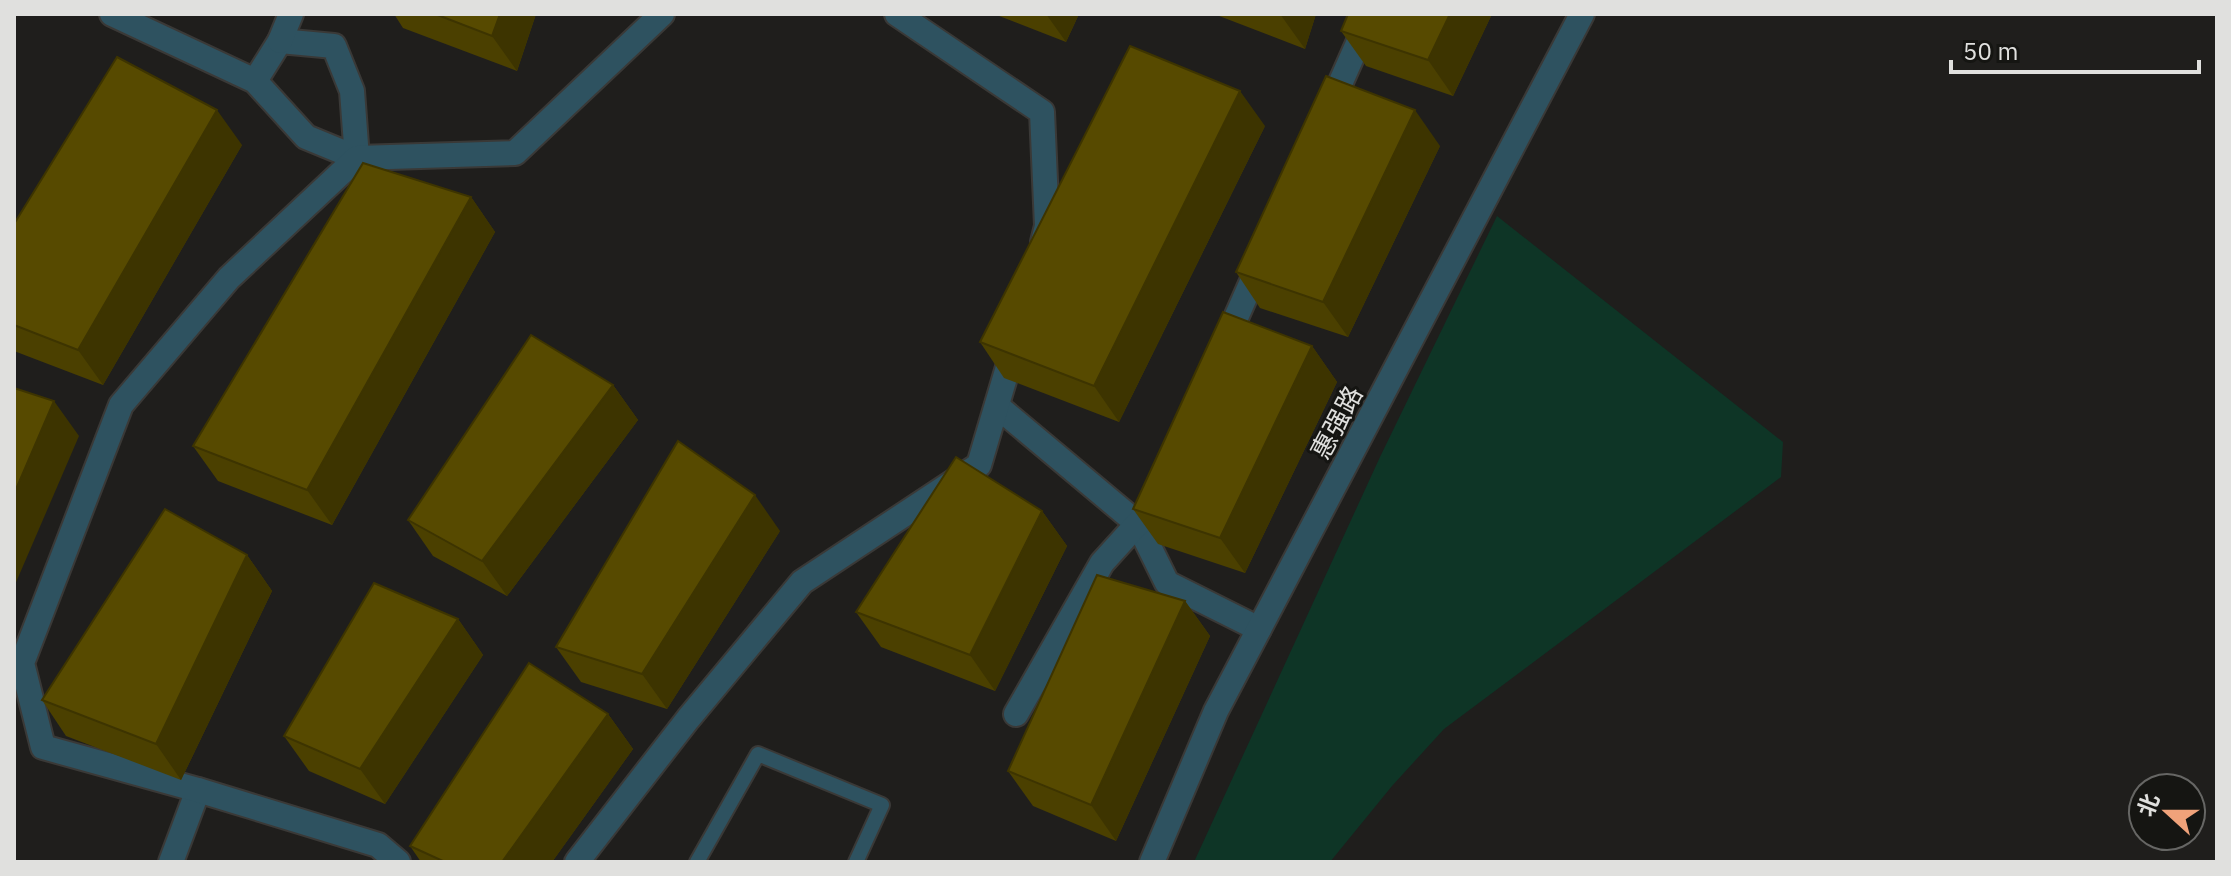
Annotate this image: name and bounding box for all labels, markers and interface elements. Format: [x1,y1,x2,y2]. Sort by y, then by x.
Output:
scale bar [1951,24,2199,74]
text: 50 m [1963,35,2018,67]
street label: 惠强路 [1303,380,1369,464]
north arrow [2127,772,2207,852]
text: 北 [2130,789,2165,820]

